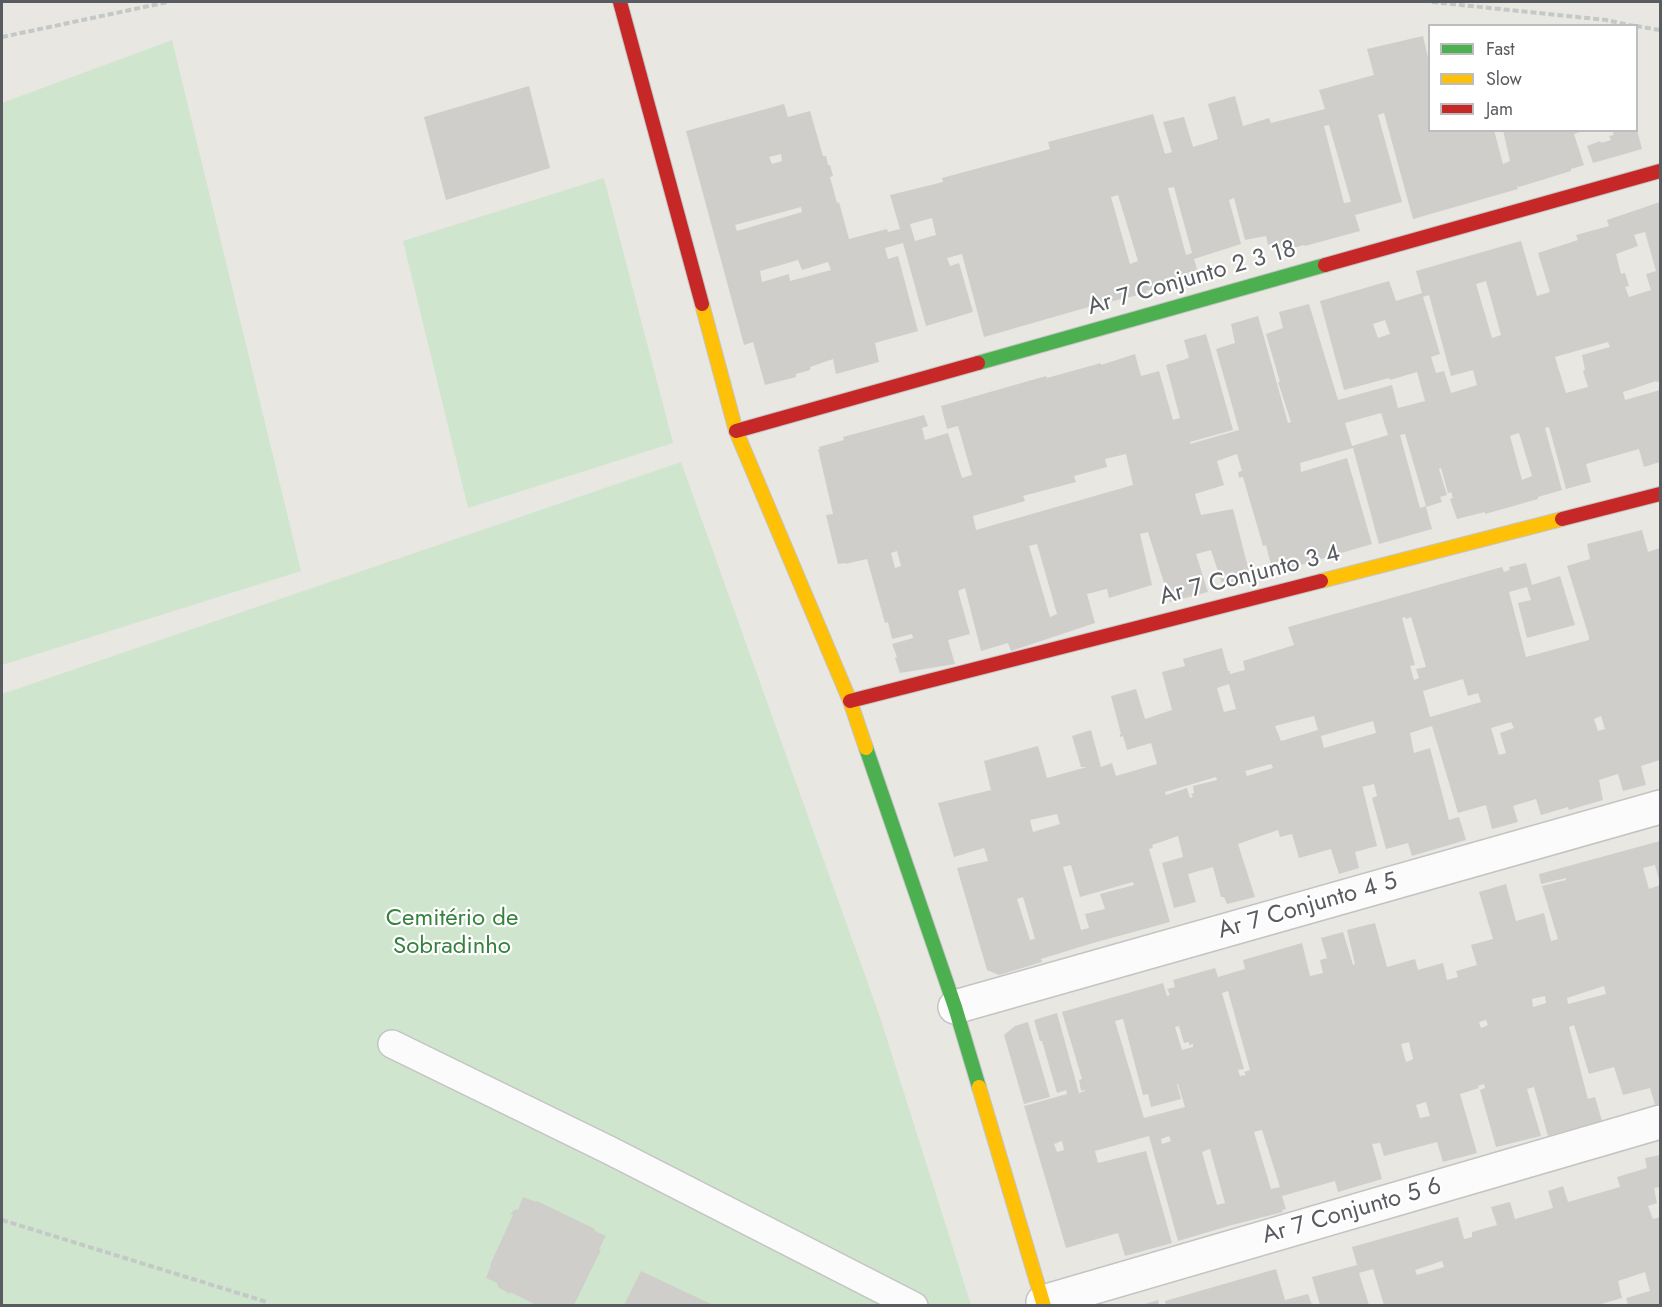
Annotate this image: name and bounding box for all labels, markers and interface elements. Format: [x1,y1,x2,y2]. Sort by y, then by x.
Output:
legend [1428,24,1638,132]
text: Fast [1486,36,1515,62]
text: Slow [1486,66,1522,92]
text: Jam [1486,96,1513,122]
street label: Ar 7 Conjunto 2 3 18 [1084,235,1300,323]
street label: Ar 7 Conjunto 3 4 [1157,540,1343,612]
street label: Ar 7 Conjunto 4 5 [1215,868,1401,946]
park label: Cemitério de Sobradinho [386,905,518,961]
street label: Ar 7 Conjunto 5 6 [1259,1173,1445,1251]

